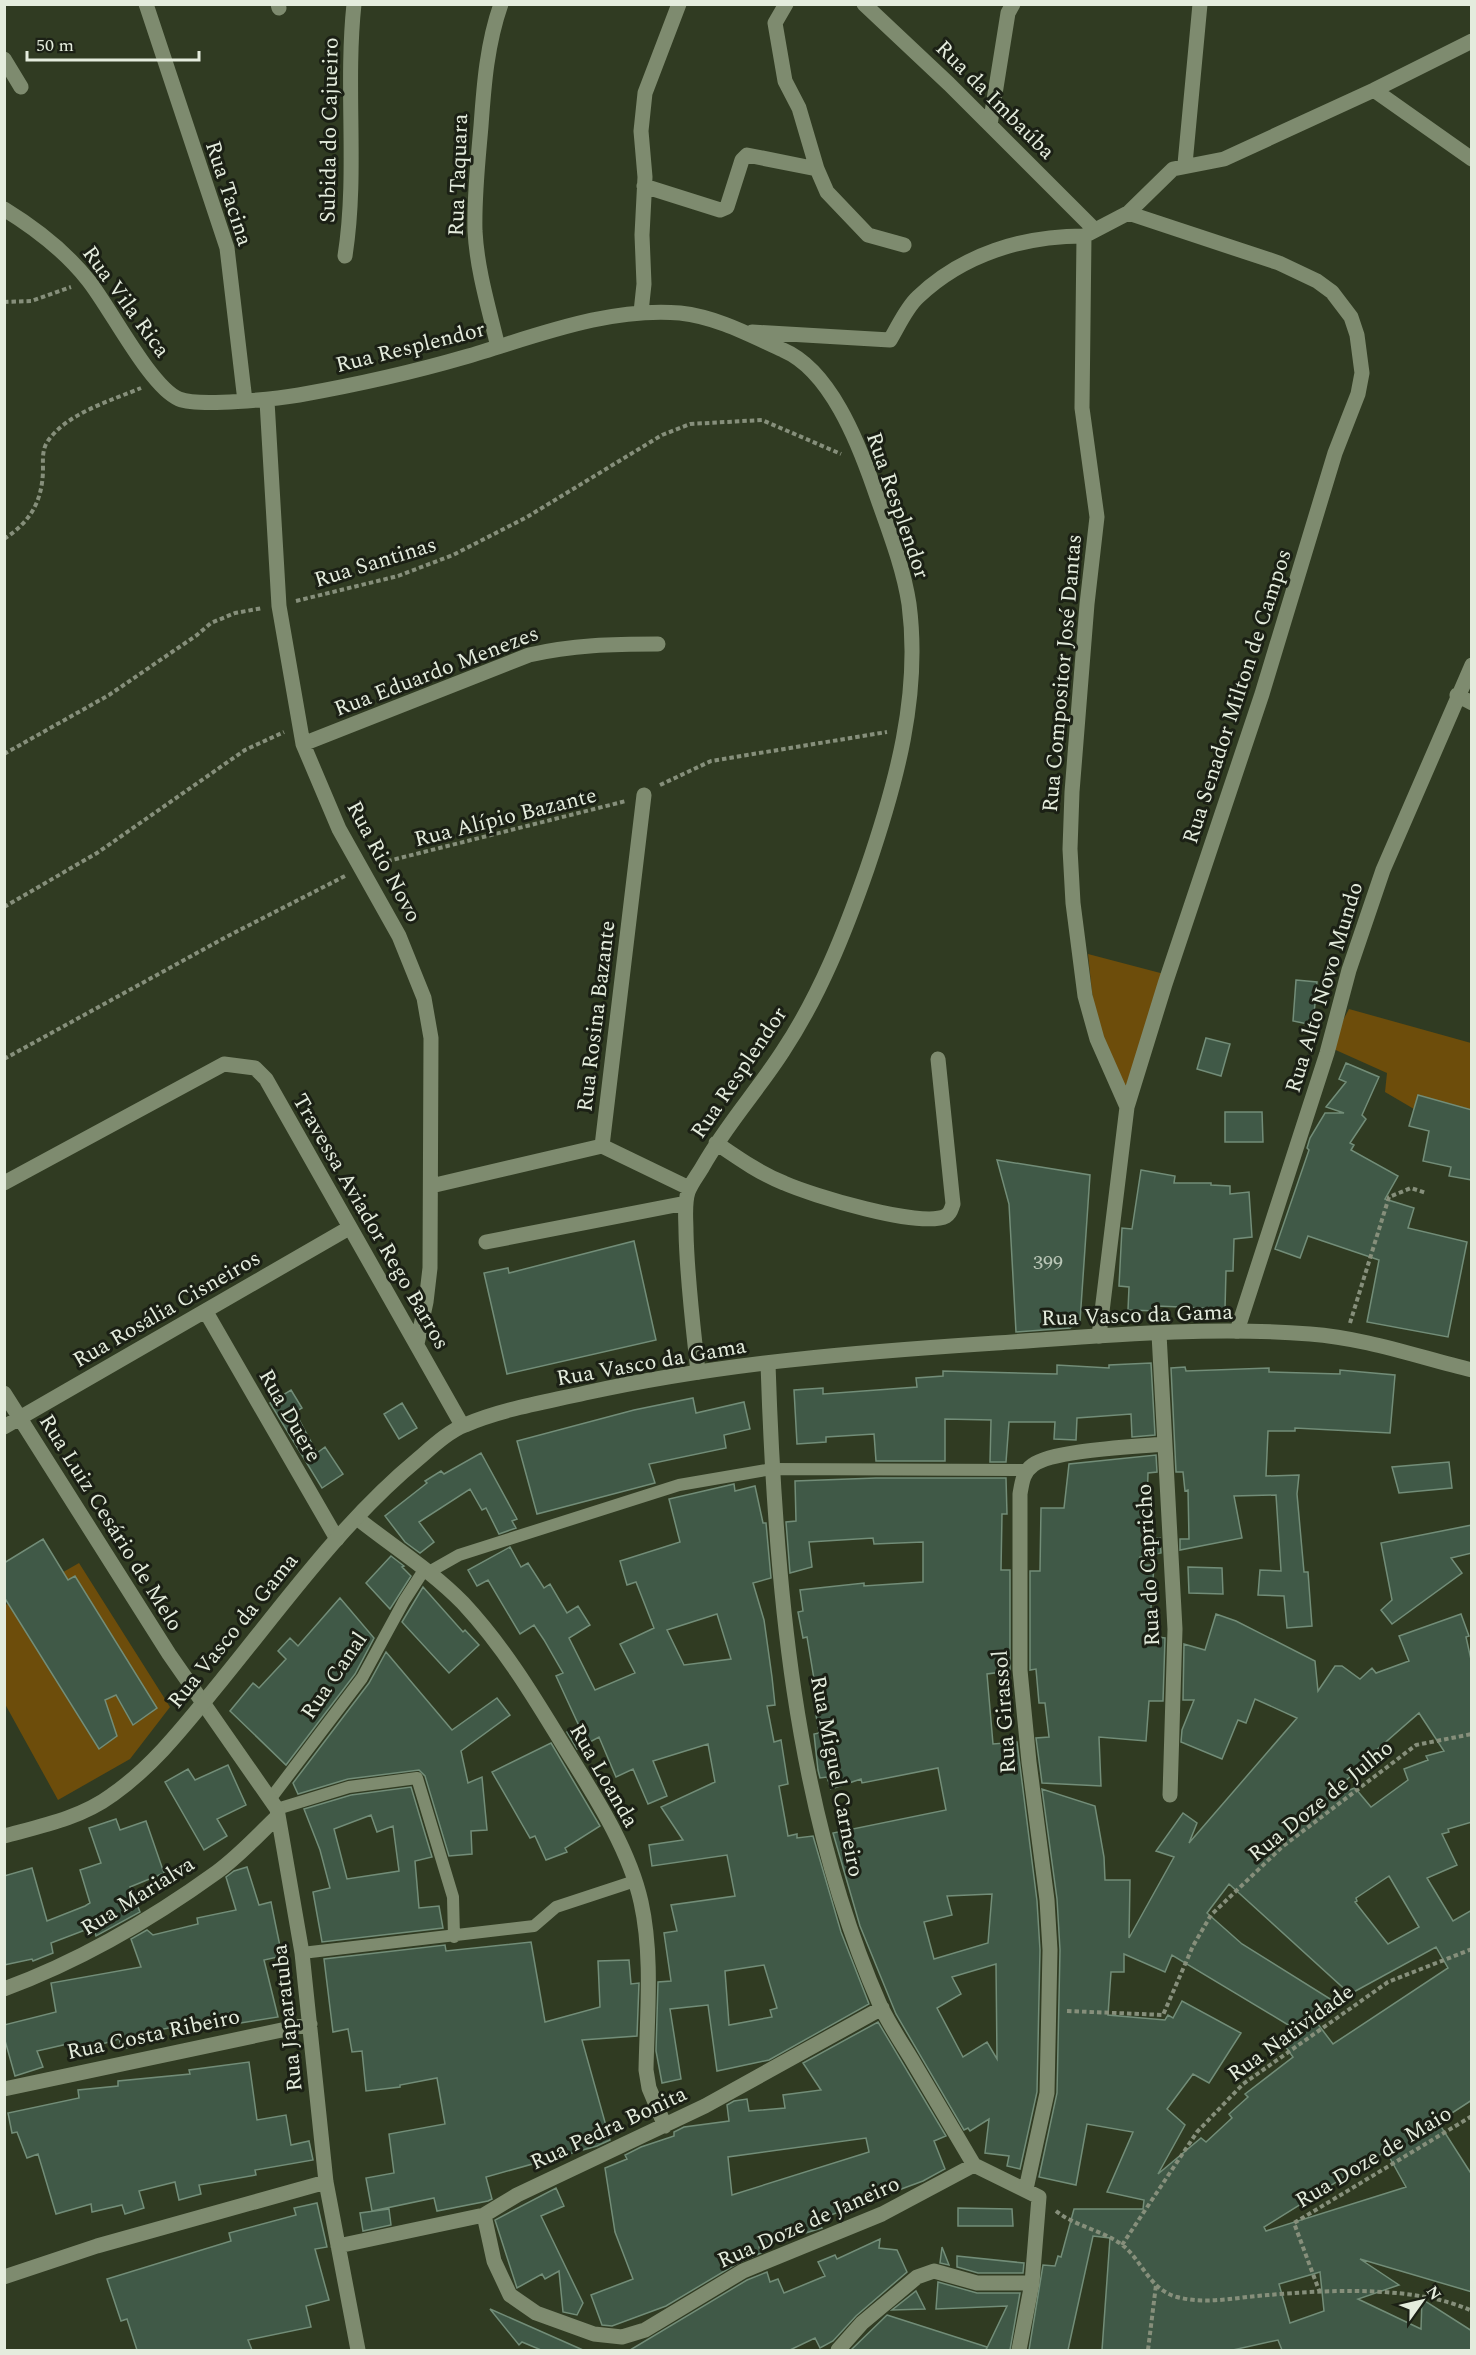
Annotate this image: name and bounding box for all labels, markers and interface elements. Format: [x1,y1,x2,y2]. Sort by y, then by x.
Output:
scale bar [27,24,200,62]
text: 50 m [36,32,74,59]
street label: Rua da Imbaúba [928,33,1063,168]
street label: Subida do Cajueiro [311,37,348,223]
street label: Rua Taquara [440,113,477,237]
street label: Rua Tacina [196,137,261,250]
street label: Rua Vila Rica [74,239,178,365]
street label: Rua Resplendor [332,313,489,382]
street label: Rua Resplendor [857,428,938,584]
street label: Rua Santinas [310,528,441,597]
street label: Rua Compositor José Dantas [1034,533,1091,814]
street label: Rua Senador Milton de Campos [1174,545,1301,848]
street label: Rua Eduardo Menezes [329,617,544,726]
street label: Rua Alípio Bazante [411,779,600,856]
street label: Rua Rio Novo [338,795,430,929]
street label: Rua Alto Novo Mundo [1277,878,1372,1097]
street label: Rua Rosina Bazante [568,919,625,1114]
street label: Rua Resplendor [683,1000,796,1146]
street label: Travessa Aviador Rego Barros [284,1088,458,1356]
street label: Rua Rosália Cisneiros [67,1242,267,1377]
house number: 399 [1033,1248,1063,1278]
street label: Rua Vasco da Gama [1040,1296,1234,1335]
street label: Rua Vasco da Gama [554,1329,749,1395]
street label: Rua Duere [250,1363,330,1468]
street label: Rua Luiz Cesário de Melo [30,1408,191,1638]
street label: Rua do Capricho [1128,1483,1169,1647]
street label: Rua Vasco da Gama [160,1546,307,1716]
street label: Rua Canal [293,1625,376,1726]
street label: Rua Girassol [984,1649,1025,1775]
street label: Rua Miguel Carneiro [801,1673,872,1880]
street label: Rua Loanda [560,1717,647,1834]
street label: Rua Doze de Julho [1241,1732,1401,1870]
street label: Rua Marialva [74,1848,201,1944]
street label: Rua Japaratuba [263,1942,312,2093]
street label: Rua Natividade [1221,1976,1361,2090]
street label: Rua Costa Ribeiro [64,2000,243,2069]
street label: Rua Pedra Bonita [525,2077,693,2179]
street label: Rua Doze de Maio [1289,2097,1458,2217]
street label: Rua Doze de Janeiro [712,2167,905,2277]
north arrow [1392,2271,1452,2331]
text: N [1420,2281,1447,2305]

